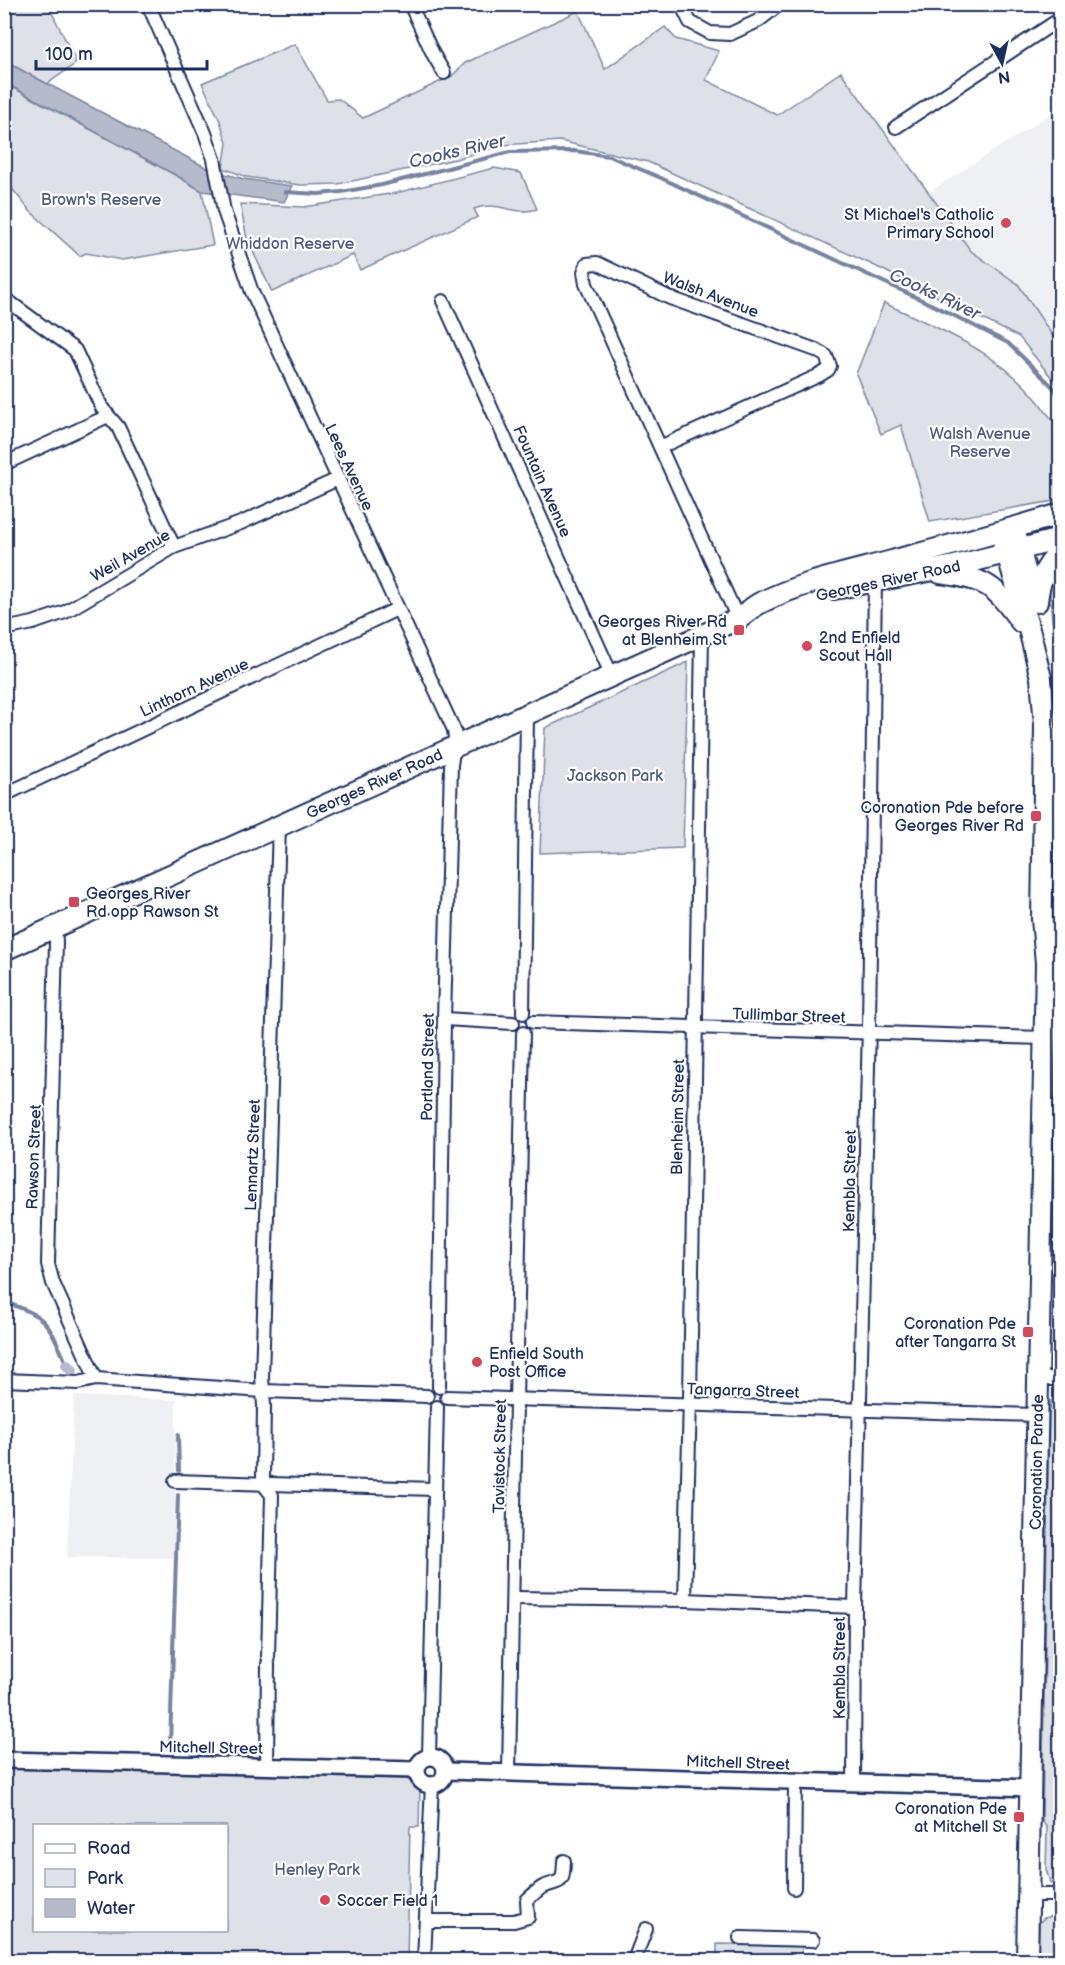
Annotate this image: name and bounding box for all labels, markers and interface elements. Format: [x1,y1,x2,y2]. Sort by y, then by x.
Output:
scale bar [36,33,207,71]
north arrow [972,33,1032,93]
text: 100 m [45,44,93,65]
text: N [997,66,1011,87]
water label: Cooks River [407,130,509,173]
park label: Brown's Reserve [41,191,162,210]
place label: St Michael's Catholic Primary School [844,206,994,243]
marker: St Michael's Catholic Primary School [999,216,1013,230]
park label: Whiddon Reserve [226,235,355,254]
water label: Cooks River [886,264,985,325]
street label: Walsh Avenue [660,268,762,323]
street label: Lees Avenue [320,421,377,515]
street label: Fountain Avenue [509,423,575,541]
park label: Walsh Avenue Reserve [929,425,1031,462]
street label: Weil Avenue [88,526,174,587]
street label: Georges River Road [814,557,962,606]
place label: Georges River Rd at Blenheim St [598,613,727,650]
marker: Georges River Rd at Blenheim St [732,623,746,637]
place label: 2nd Enfield Scout Hall [819,629,900,666]
marker: 2nd Enfield Scout Hall [800,639,814,653]
street label: Linthorn Avenue [137,655,252,722]
street label: Georges River Road [304,745,446,823]
park label: Jackson Park [567,767,663,786]
place label: Coronation Pde before Georges River Rd [861,799,1024,836]
marker: Coronation Pde before Georges River Rd [1029,809,1043,823]
place label: Georges River Rd opp Rawson St [86,885,219,922]
marker: Georges River Rd opp Rawson St [67,895,81,909]
street label: Tullimbar Street [732,1005,846,1028]
street label: Portland Street [418,1013,439,1121]
street label: Blenheim Street [668,1059,689,1175]
street label: Lennartz Street [242,1099,265,1211]
street label: Rawson Street [23,1104,46,1210]
street label: Kembla Street [840,1130,861,1232]
place label: Coronation Pde after Tangarra St [895,1315,1017,1352]
marker: Coronation Pde after Tangarra St [1021,1325,1035,1339]
place label: Enfield South Post Office [489,1345,584,1382]
marker: Enfield South Post Office [470,1355,484,1369]
street label: Tangarra Street [686,1380,800,1403]
street label: Coronation Parade [1027,1393,1048,1530]
street label: Tavistock Street [490,1399,511,1513]
street label: Kembla Street [831,1617,850,1719]
street label: Mitchell Street [159,1738,263,1759]
street label: Mitchell Street [686,1752,790,1775]
place label: Coronation Pde at Mitchell St [895,1800,1008,1837]
marker: Coronation Pde at Mitchell St [1012,1810,1026,1824]
legend [33,1824,228,1932]
text: Road [87,1838,131,1859]
park label: Henley Park [274,1861,360,1880]
text: Park [87,1868,123,1889]
place label: Soccer Field 1 [337,1892,438,1911]
marker: Soccer Field 1 [318,1893,332,1907]
text: Water [87,1898,135,1919]

